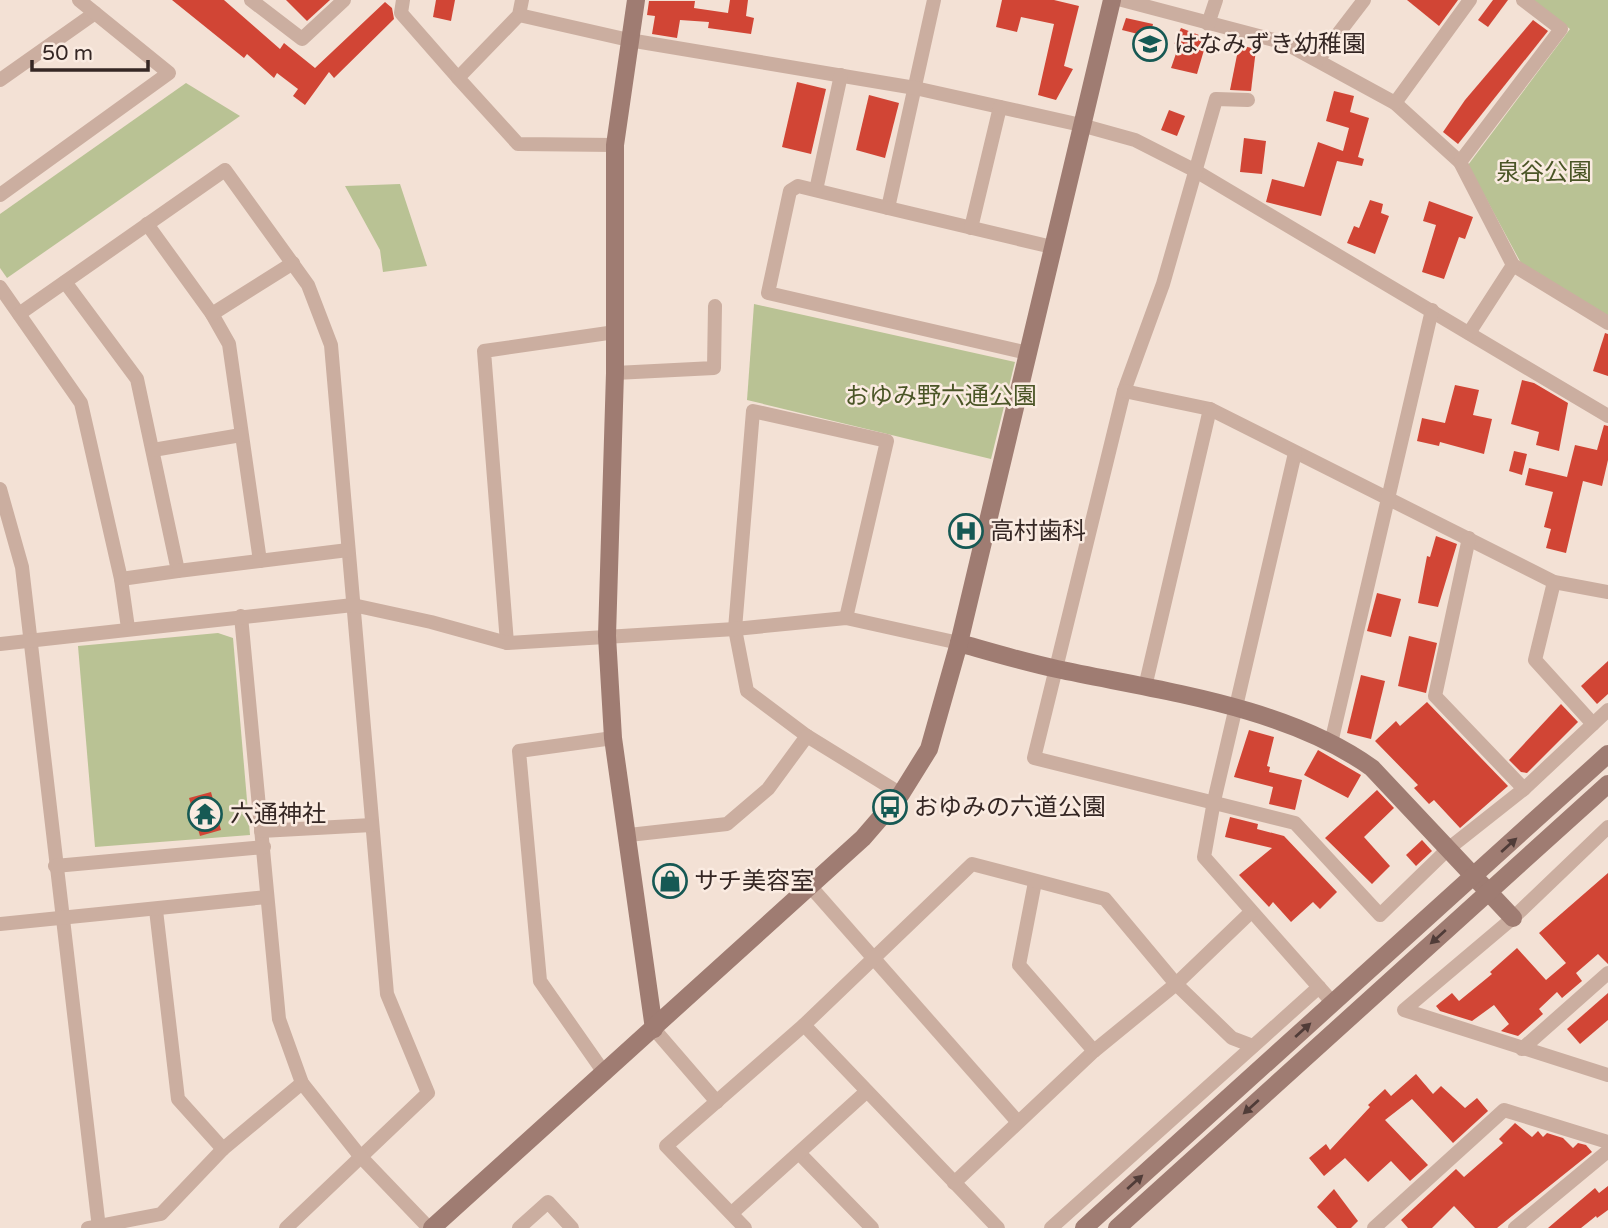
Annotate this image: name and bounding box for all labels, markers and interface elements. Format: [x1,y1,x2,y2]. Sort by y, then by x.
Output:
school or university icon: はなみずき幼稚園 [1131,25,1169,63]
scale bar [32,28,147,72]
place label: はなみずき幼稚園 [1174,30,1366,59]
text: 50 m [42,41,93,66]
park label: 泉谷公園 [1496,158,1592,187]
park label: おゆみ野六通公園 [845,382,1037,411]
hospital icon: 高村歯科 [947,512,985,550]
place label: 高村歯科 [990,517,1086,546]
bus stop icon: おゆみの六道公園 [871,788,909,826]
place label: おゆみの六道公園 [914,793,1106,822]
temple icon: 六通神社 [186,795,224,833]
place label: 六通神社 [230,800,326,829]
one-way arrow [1500,837,1517,853]
shop icon: サチ美容室 [651,862,689,900]
place label: サチ美容室 [694,867,814,896]
one-way arrow [1430,929,1447,945]
one-way arrow [1294,1022,1311,1038]
one-way arrow [1243,1098,1260,1114]
one-way arrow [1126,1175,1143,1190]

